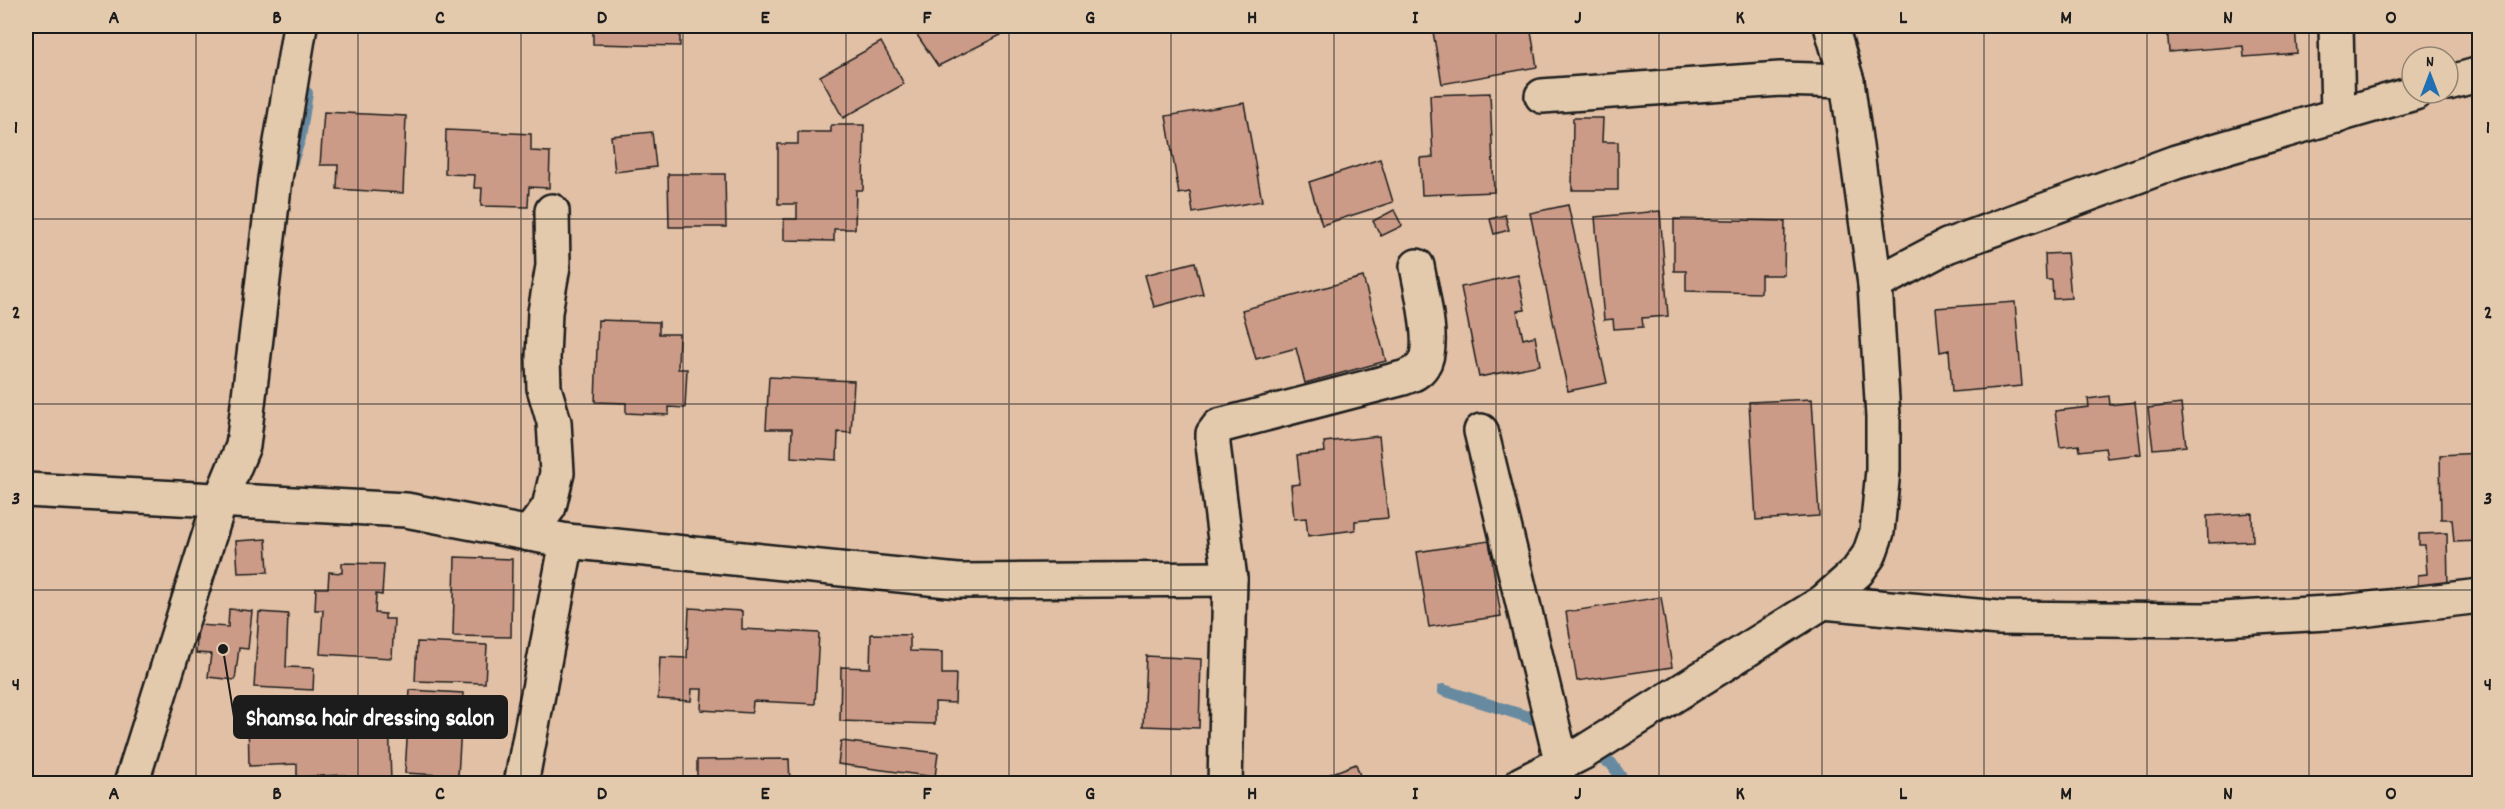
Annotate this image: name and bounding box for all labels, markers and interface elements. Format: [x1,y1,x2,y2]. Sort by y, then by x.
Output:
text: A [109,5,120,33]
text: B [272,5,282,33]
text: C [435,5,445,33]
text: D [597,5,608,33]
text: E [760,5,770,33]
text: F [923,5,933,33]
text: G [1085,5,1095,33]
text: H [1247,5,1257,33]
text: I [1412,5,1419,33]
text: J [1574,5,1582,33]
text: K [1735,5,1745,33]
text: L [1899,5,1908,33]
text: M [2060,5,2072,33]
text: N [2223,5,2233,33]
text: O [2385,5,2397,33]
north arrow [2400,45,2460,105]
text: N [2426,51,2434,74]
text: 1 [14,115,18,143]
text: 1 [2486,115,2490,143]
text: 2 [12,300,20,328]
text: 2 [2484,300,2492,328]
text: 3 [12,486,20,514]
text: 3 [2484,486,2492,514]
text: 4 [12,672,20,700]
text: 4 [2484,672,2492,700]
callout: Shamsa hair dressing salon [234,696,507,738]
text: Shamsa hair dressing salon [246,703,494,737]
text: A [109,781,120,809]
text: B [272,781,282,809]
text: C [435,781,445,809]
text: D [597,781,608,809]
text: E [760,781,770,809]
text: F [923,781,933,809]
text: G [1085,781,1095,809]
text: H [1247,781,1257,809]
text: I [1412,781,1419,809]
text: J [1574,781,1582,809]
text: K [1735,781,1745,809]
text: L [1899,781,1908,809]
text: M [2060,781,2072,809]
text: N [2223,781,2233,809]
text: O [2385,781,2397,809]

